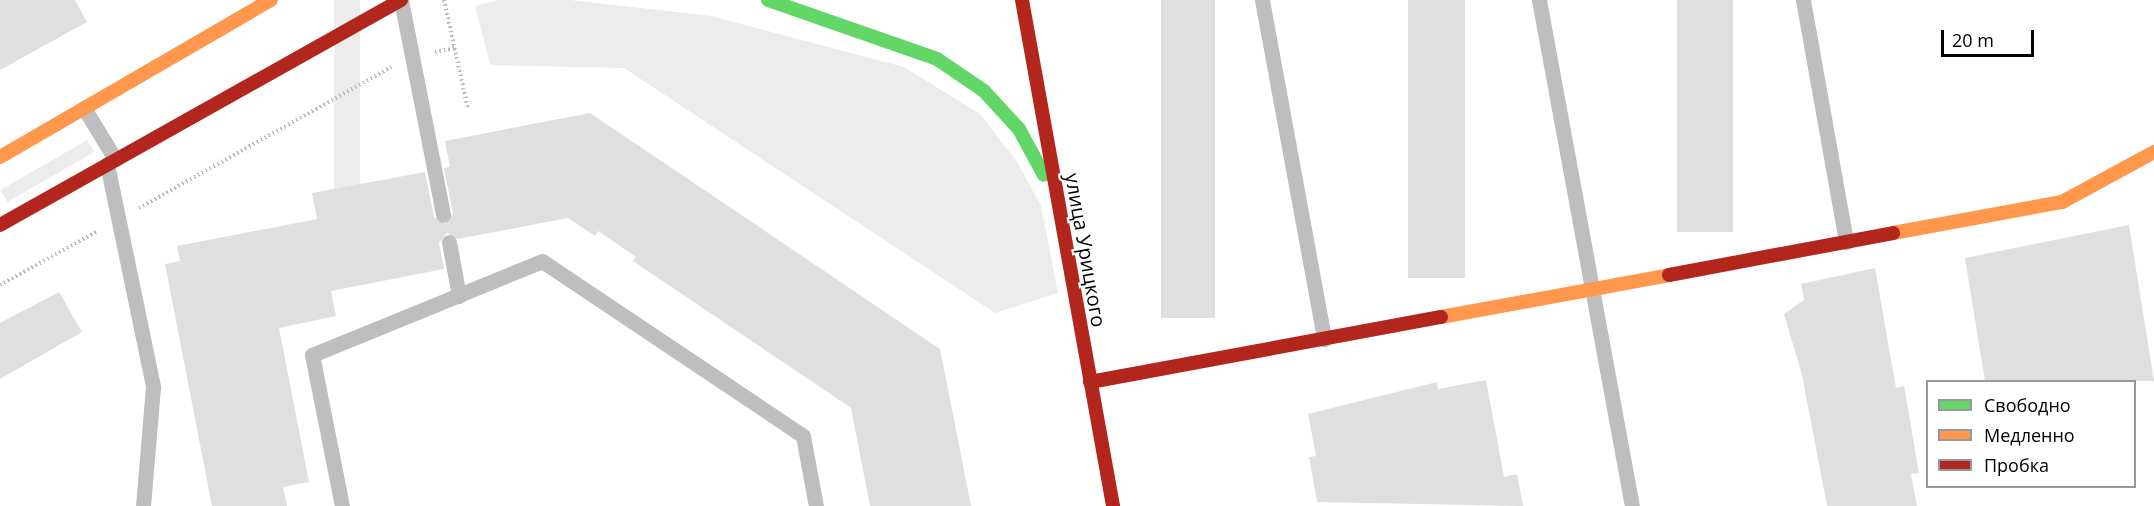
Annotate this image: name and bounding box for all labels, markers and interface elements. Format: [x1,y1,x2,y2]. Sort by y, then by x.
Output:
scale bar [1944,18,2037,56]
text: 20 m [1952,28,1994,52]
street label: улица Урицкого [1061,171,1111,329]
legend [1926,380,2136,488]
text: Свободно [1984,393,2071,417]
text: Медленно [1984,423,2075,447]
text: Пробка [1984,453,2049,477]

